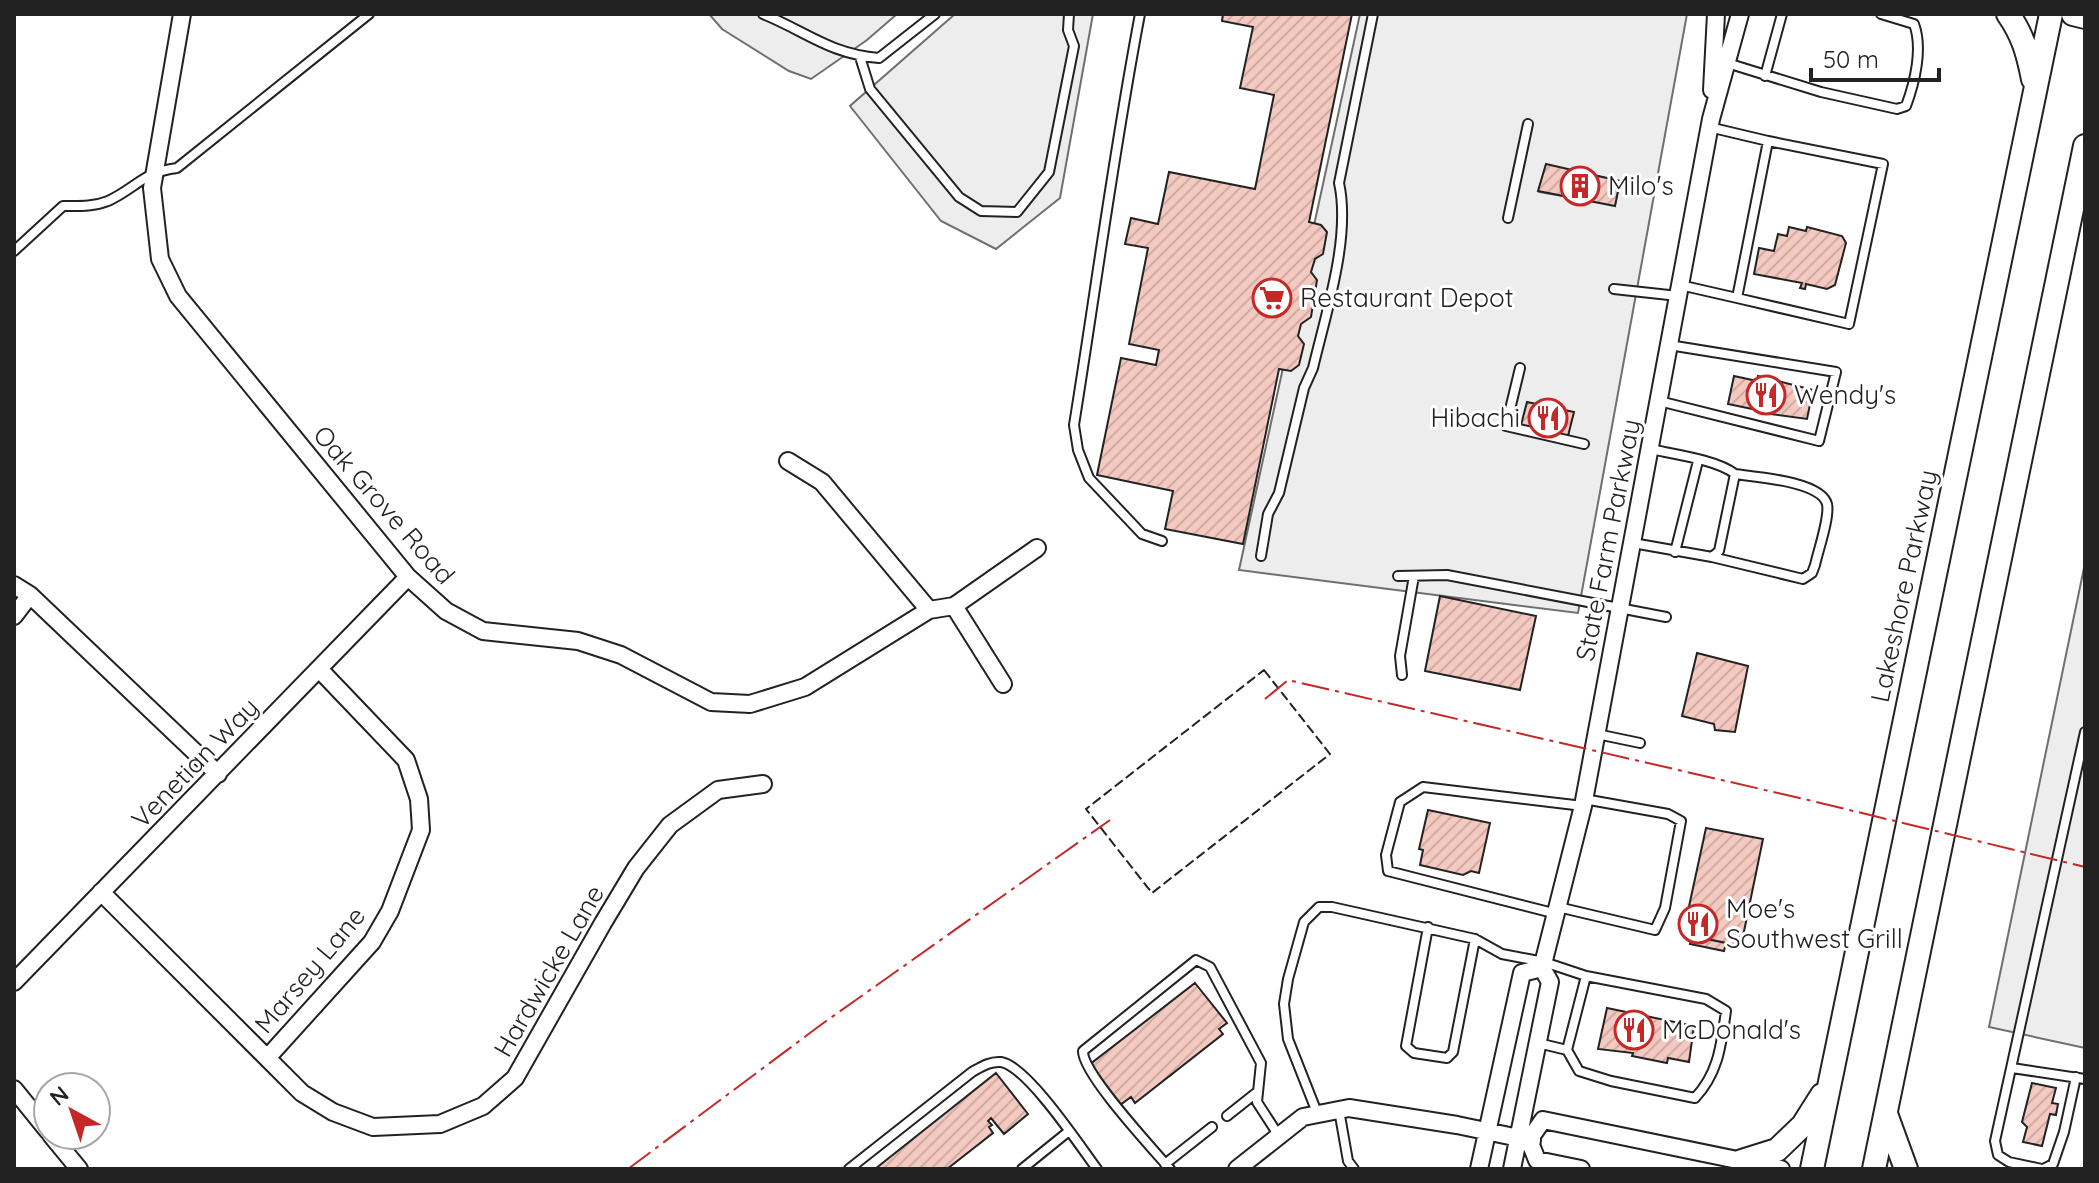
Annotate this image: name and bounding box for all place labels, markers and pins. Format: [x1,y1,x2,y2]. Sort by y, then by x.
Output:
building icon: Milo's [1559,165,1601,207]
place label: Milo's [1608,169,1674,202]
supermarket icon: Restaurant Depot [1251,277,1293,319]
place label: Restaurant Depot [1300,281,1514,314]
restaurant icon: Wendy's [1745,374,1787,416]
place label: Wendy's [1794,378,1896,411]
restaurant icon: Hibachi [1527,397,1569,439]
place label: Hibachi [1430,401,1520,434]
place label: Moe's Southwest Grill [1726,892,1903,955]
restaurant icon: Moe's Southwest Grill [1677,903,1719,945]
restaurant icon: McDonald's [1613,1009,1655,1051]
place label: McDonald's [1662,1013,1801,1046]

